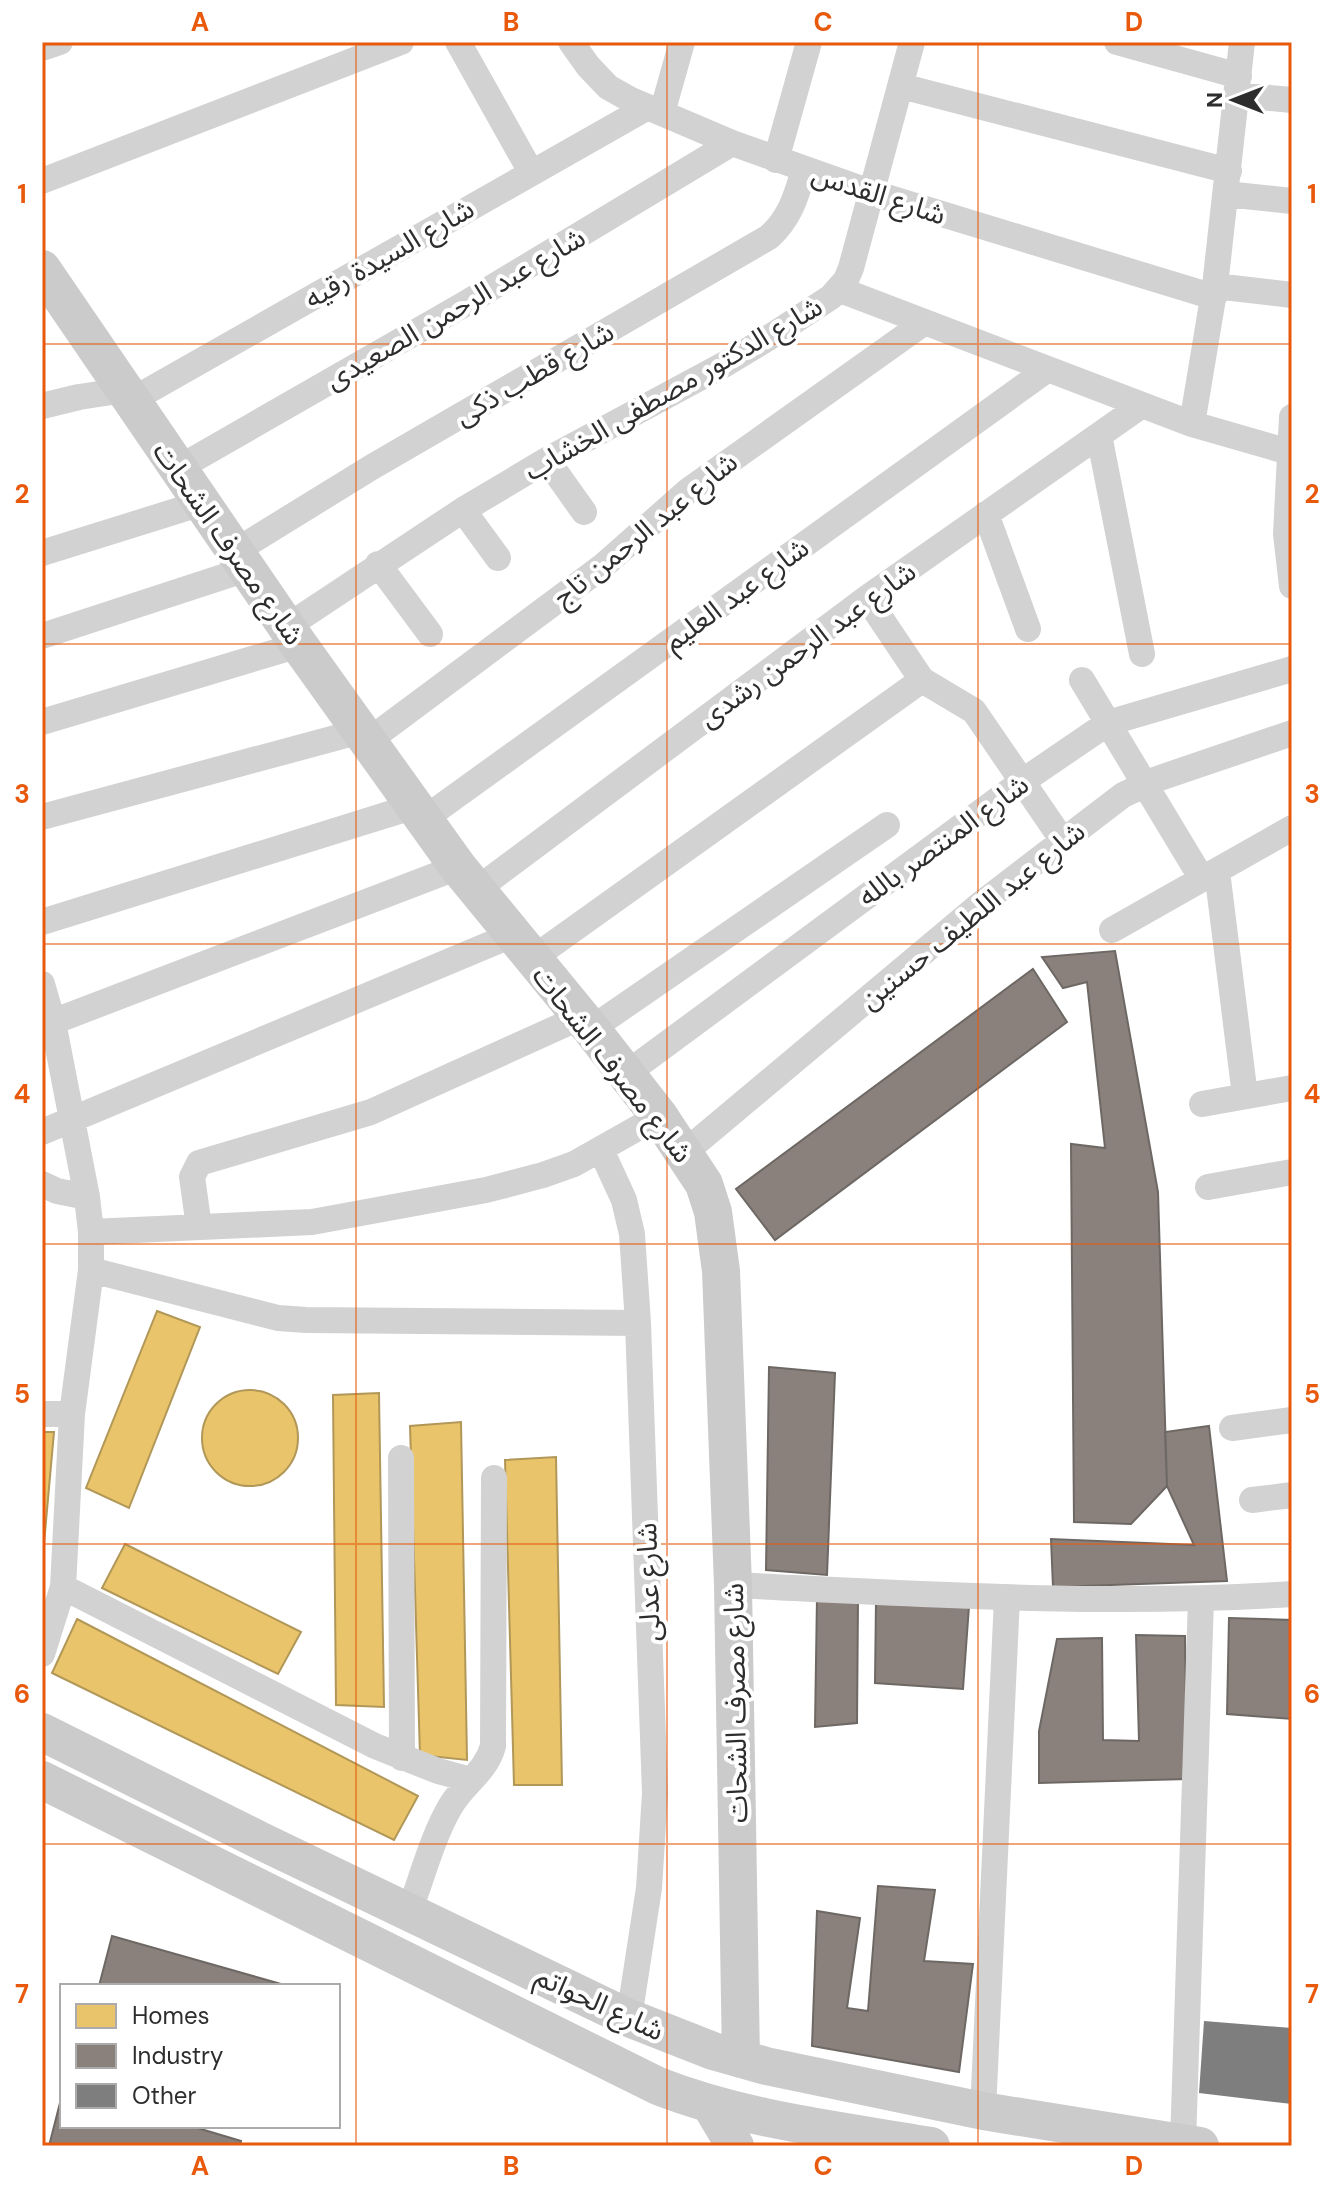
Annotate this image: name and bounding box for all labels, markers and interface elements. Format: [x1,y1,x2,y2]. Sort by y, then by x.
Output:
text: A [191,5,209,39]
text: B [503,5,519,39]
text: C [813,5,833,39]
text: D [1125,5,1143,39]
north arrow [1194,60,1274,140]
text: N [1200,92,1229,108]
street label: شارع القدس [807,155,950,235]
text: 1 [17,177,27,211]
text: 1 [1307,177,1317,211]
street label: شارع السيدة رقيه [298,190,482,319]
street label: شارع عبد الرحمن الصعيدى [319,219,593,400]
street label: شارع الدكتور مصطفى الخشاب [517,288,830,491]
street label: شارع قطب ذكى [448,313,622,436]
street label: شارع مصرف الشحات [143,434,313,653]
street label: شارع عبد الرحمن تاج [545,444,746,617]
text: 2 [14,477,30,511]
text: 2 [1304,477,1320,511]
street label: شارع عبد العليم [656,529,818,662]
street label: شارع عبد الرحمن رشدى [691,553,925,737]
street label: شارع المنتصر بالله [851,766,1037,916]
text: 3 [14,777,30,811]
text: 3 [1304,777,1320,811]
street label: شارع عبد اللطيف حسنين [852,813,1094,1019]
street label: شارع مصرف الشحات [523,958,701,1172]
text: 4 [14,1077,30,1111]
text: 4 [1304,1077,1320,1111]
text: 5 [14,1377,30,1411]
text: 5 [1304,1377,1320,1411]
street label: شارع عدلى [628,1522,671,1642]
street label: شارع مصرف الشحات [715,1583,758,1823]
text: 6 [14,1677,30,1711]
text: 6 [1304,1677,1320,1711]
street label: شارع الحواتم [528,1958,670,2052]
text: 7 [15,1977,29,2011]
text: 7 [1305,1977,1319,2011]
legend [60,1984,340,2128]
text: Homes [132,2000,210,2031]
text: Industry [132,2040,223,2071]
text: Other [132,2080,196,2111]
text: A [191,2149,209,2183]
text: B [503,2149,519,2183]
text: C [813,2149,833,2183]
text: D [1125,2149,1143,2183]

